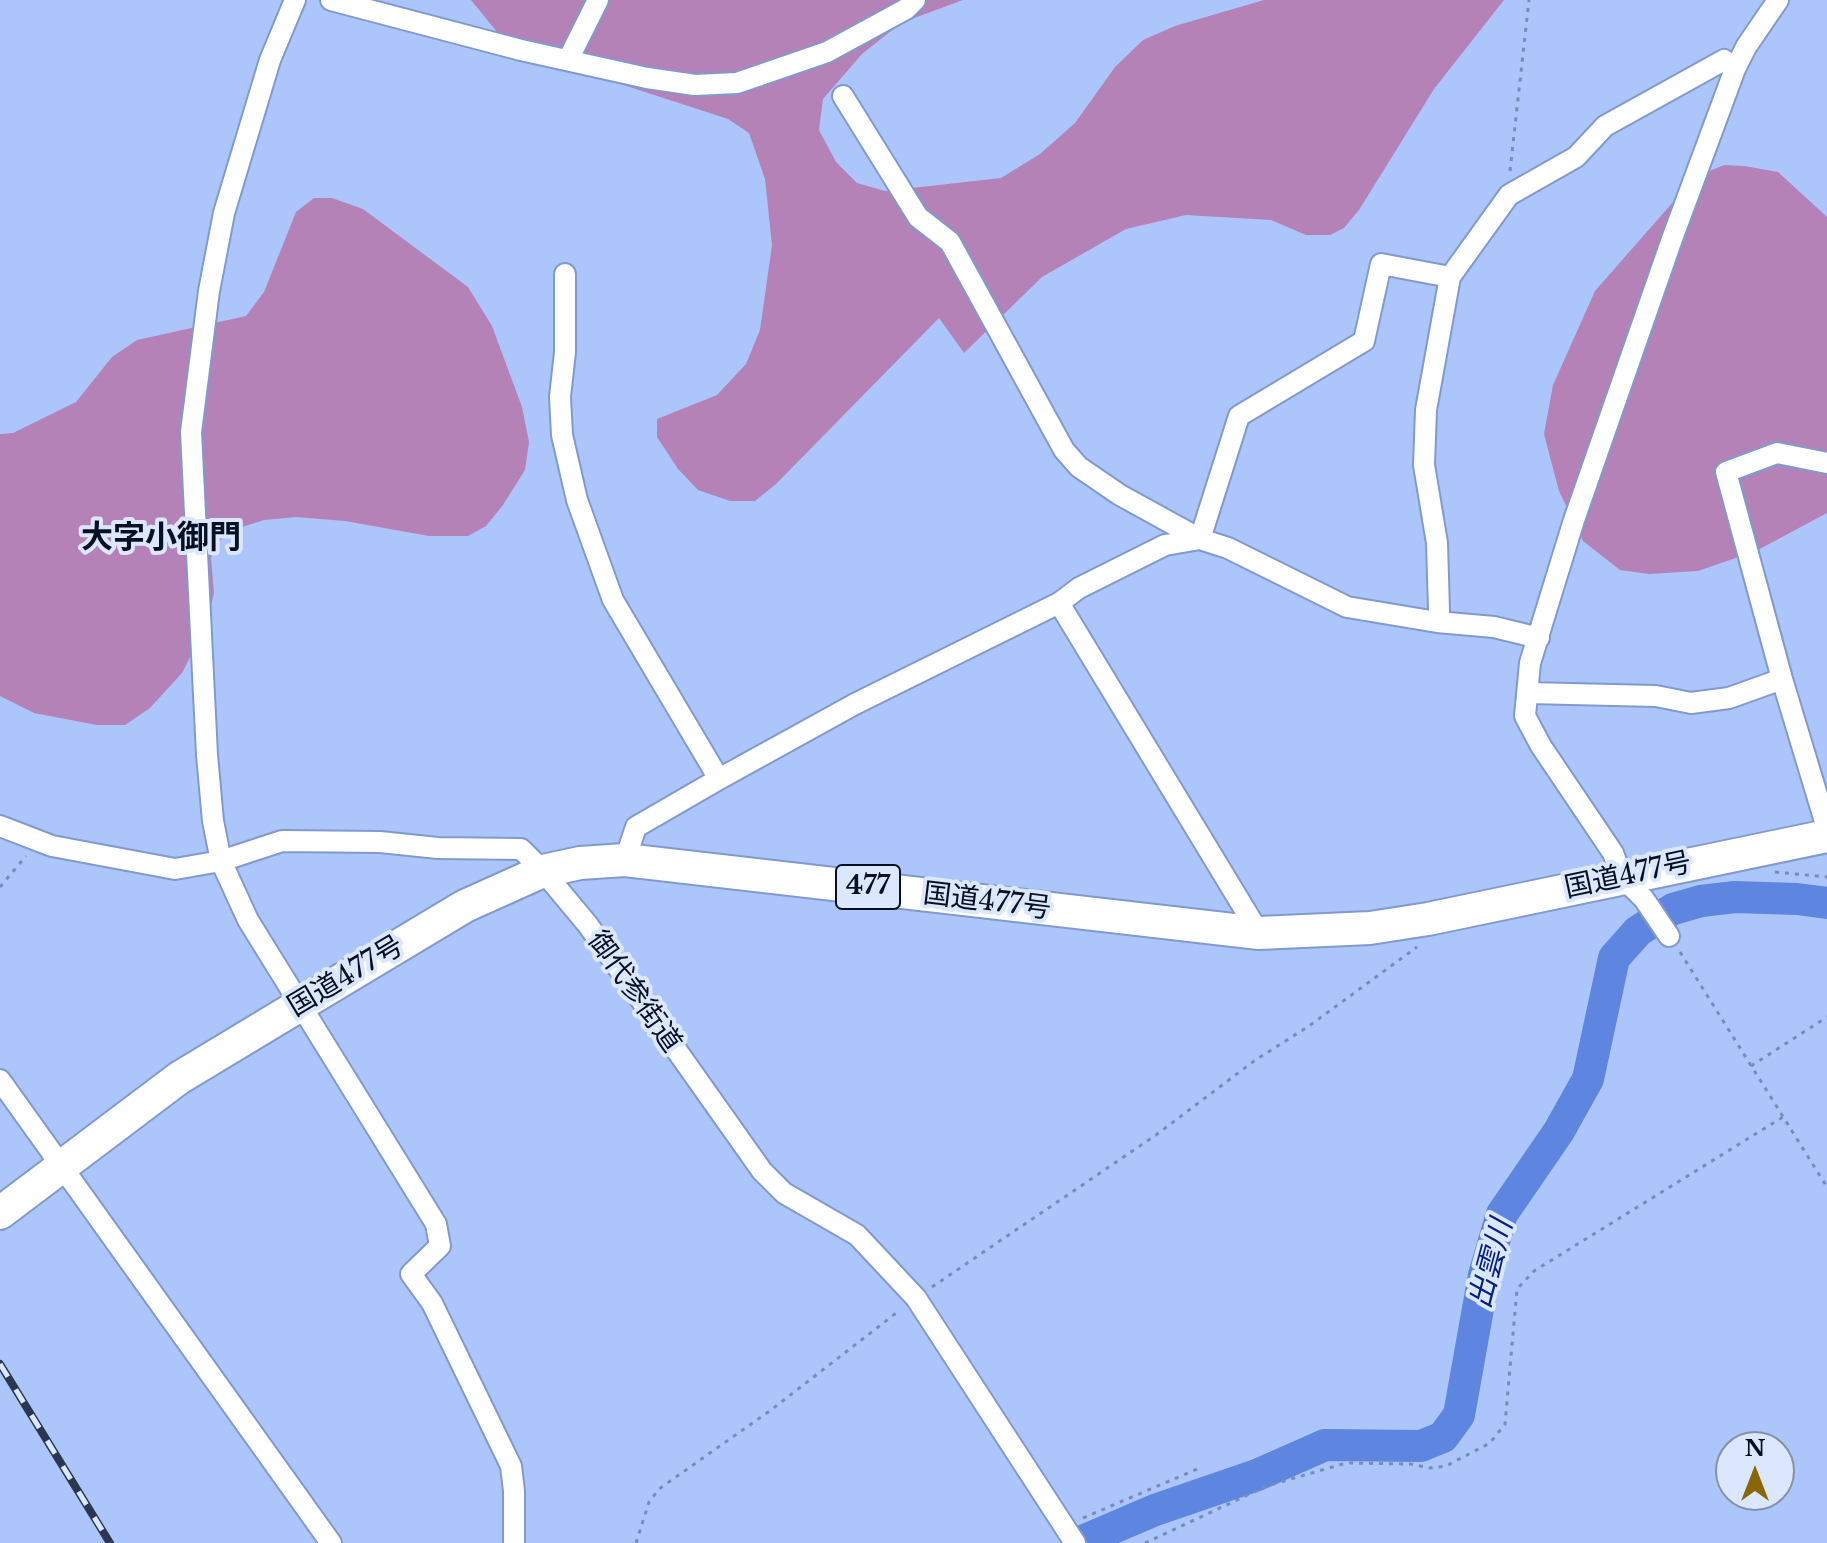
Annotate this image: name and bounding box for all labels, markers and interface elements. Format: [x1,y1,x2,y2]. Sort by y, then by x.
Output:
district label: 大字小御門 [81,520,241,558]
street label: 国道477号 [1562,846,1694,906]
road number: 477 [836,865,900,909]
street label: 国道477号 [921,877,1053,927]
street label: 御代参街道 [580,925,688,1059]
street label: 国道477号 [282,930,410,1024]
water label: 出雲川 [1463,1216,1521,1312]
north arrow [1715,1431,1795,1511]
text: N [1745,1435,1765,1462]

